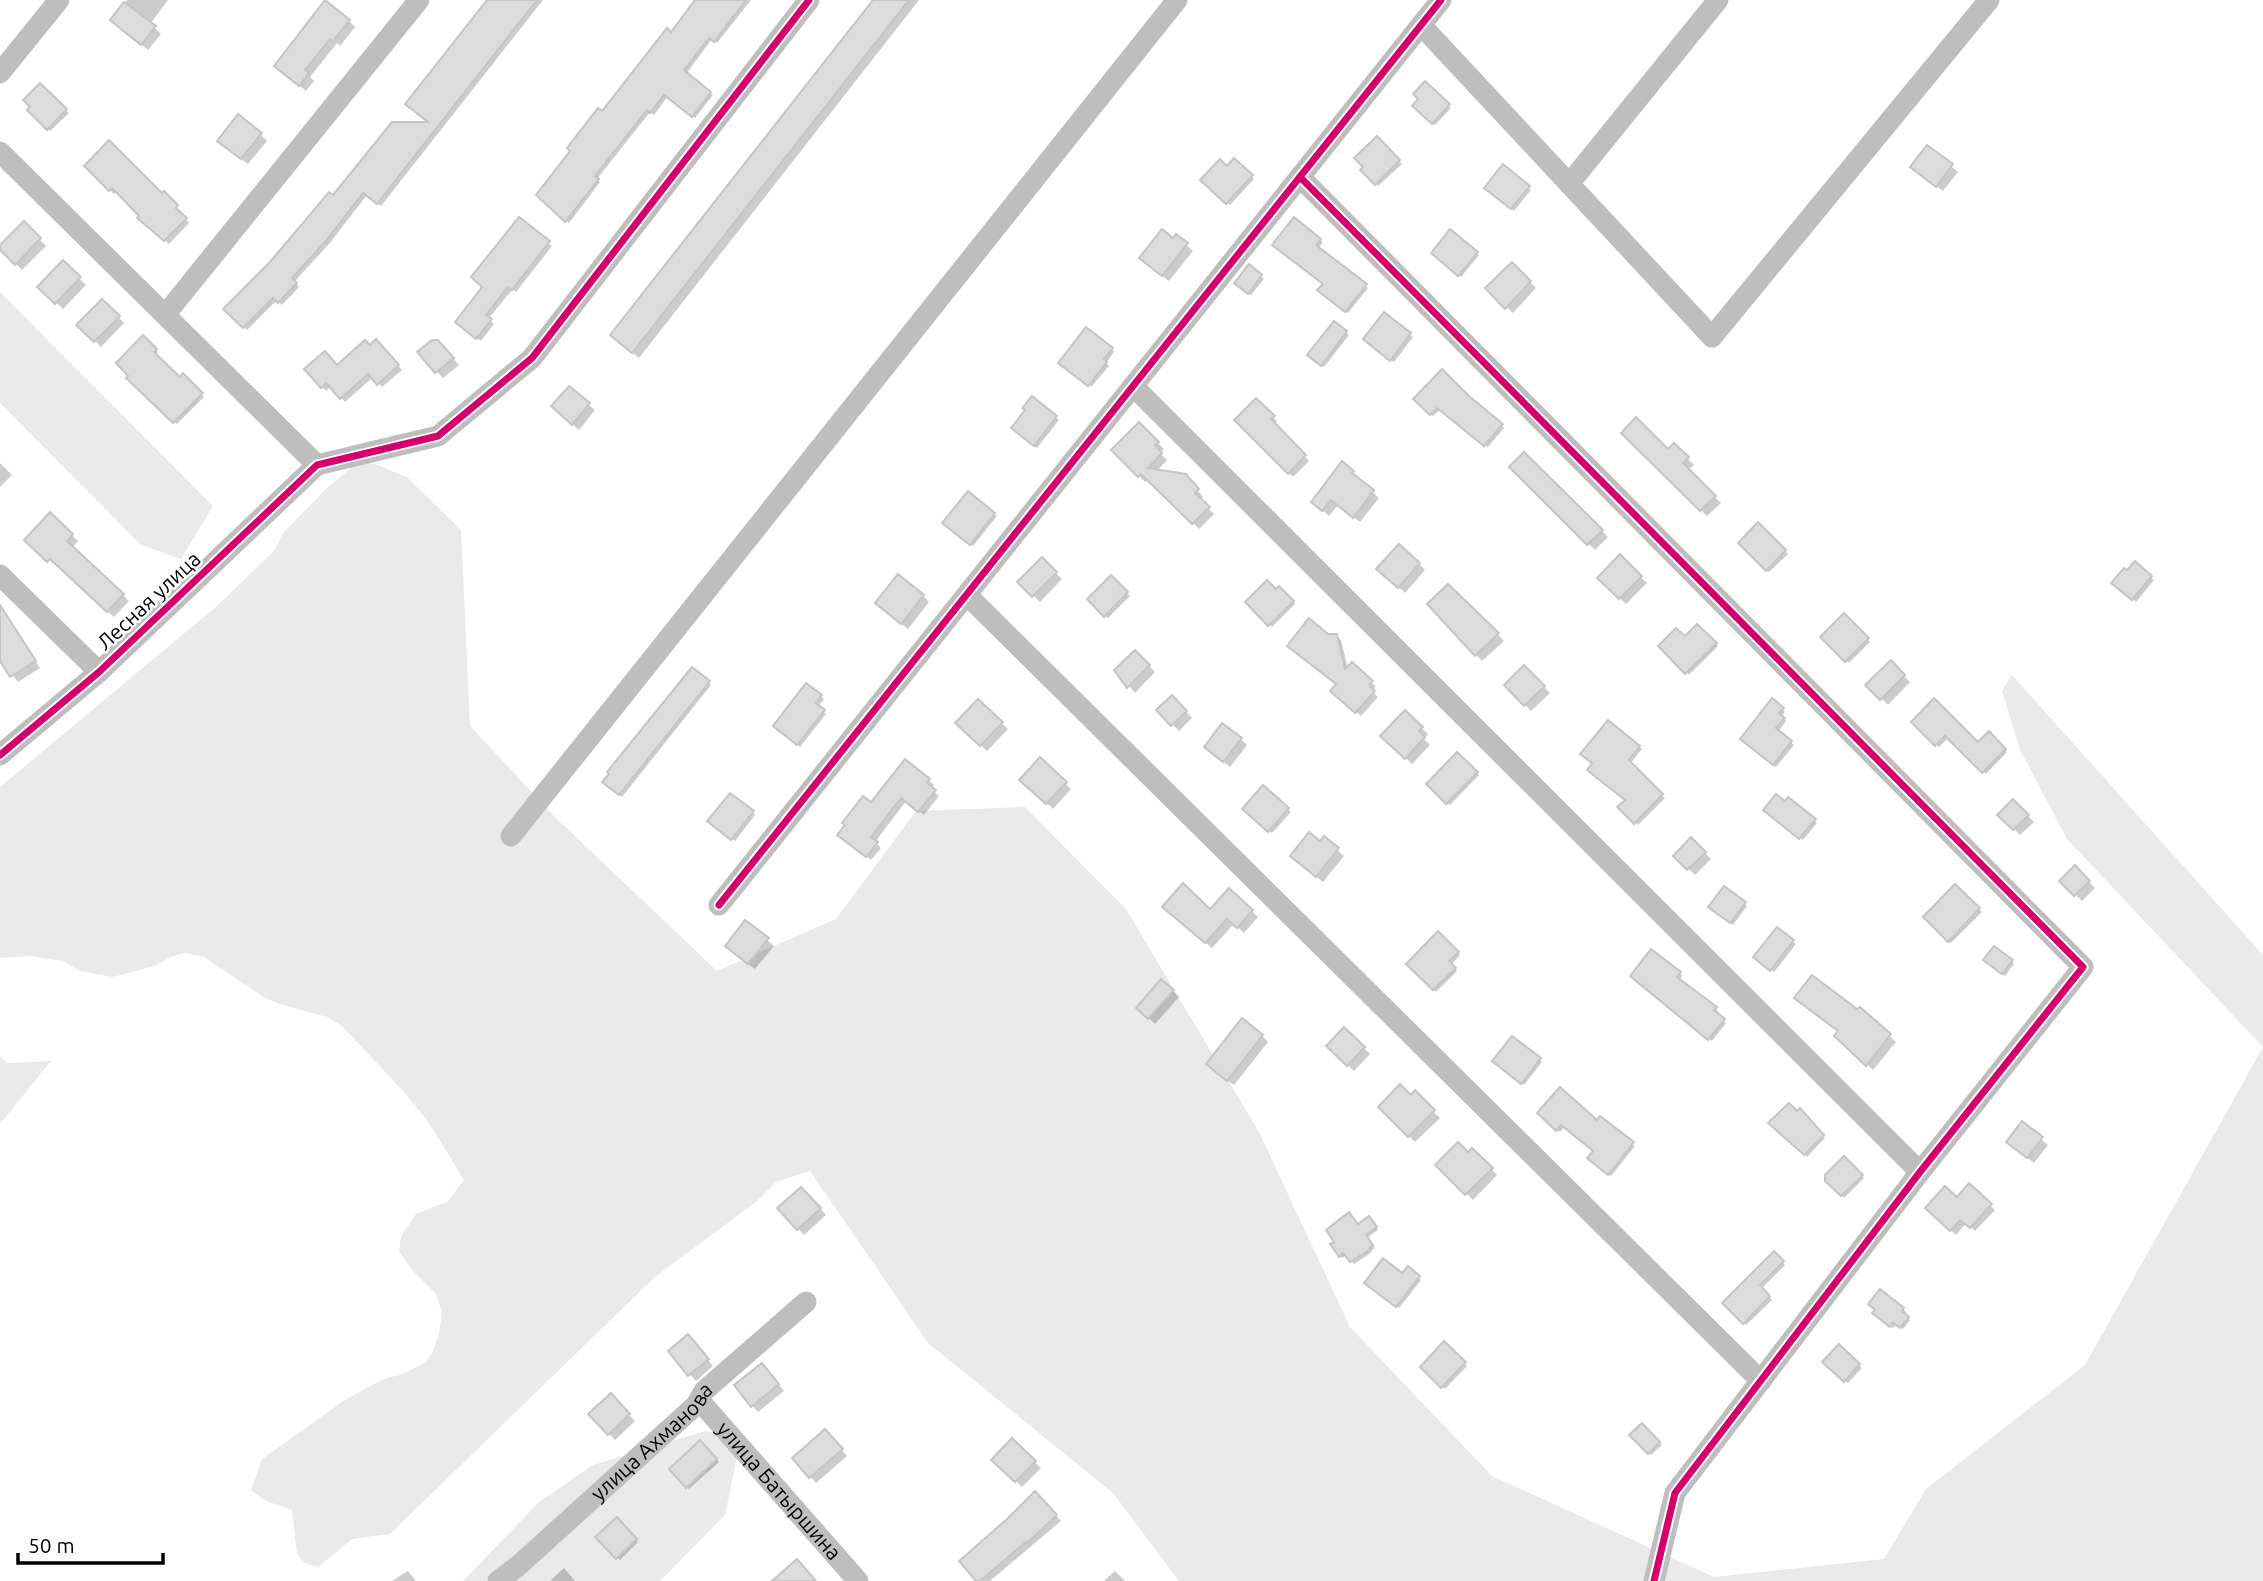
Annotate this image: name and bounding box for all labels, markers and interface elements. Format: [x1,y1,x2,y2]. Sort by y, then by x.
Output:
street label: Лесная улица [92,546,205,654]
street label: улица Ахманова [586,1377,716,1505]
street label: улица Батыршина [713,1416,847,1564]
scale bar [18,1522,163,1566]
text: 50 m [28,1533,75,1557]

